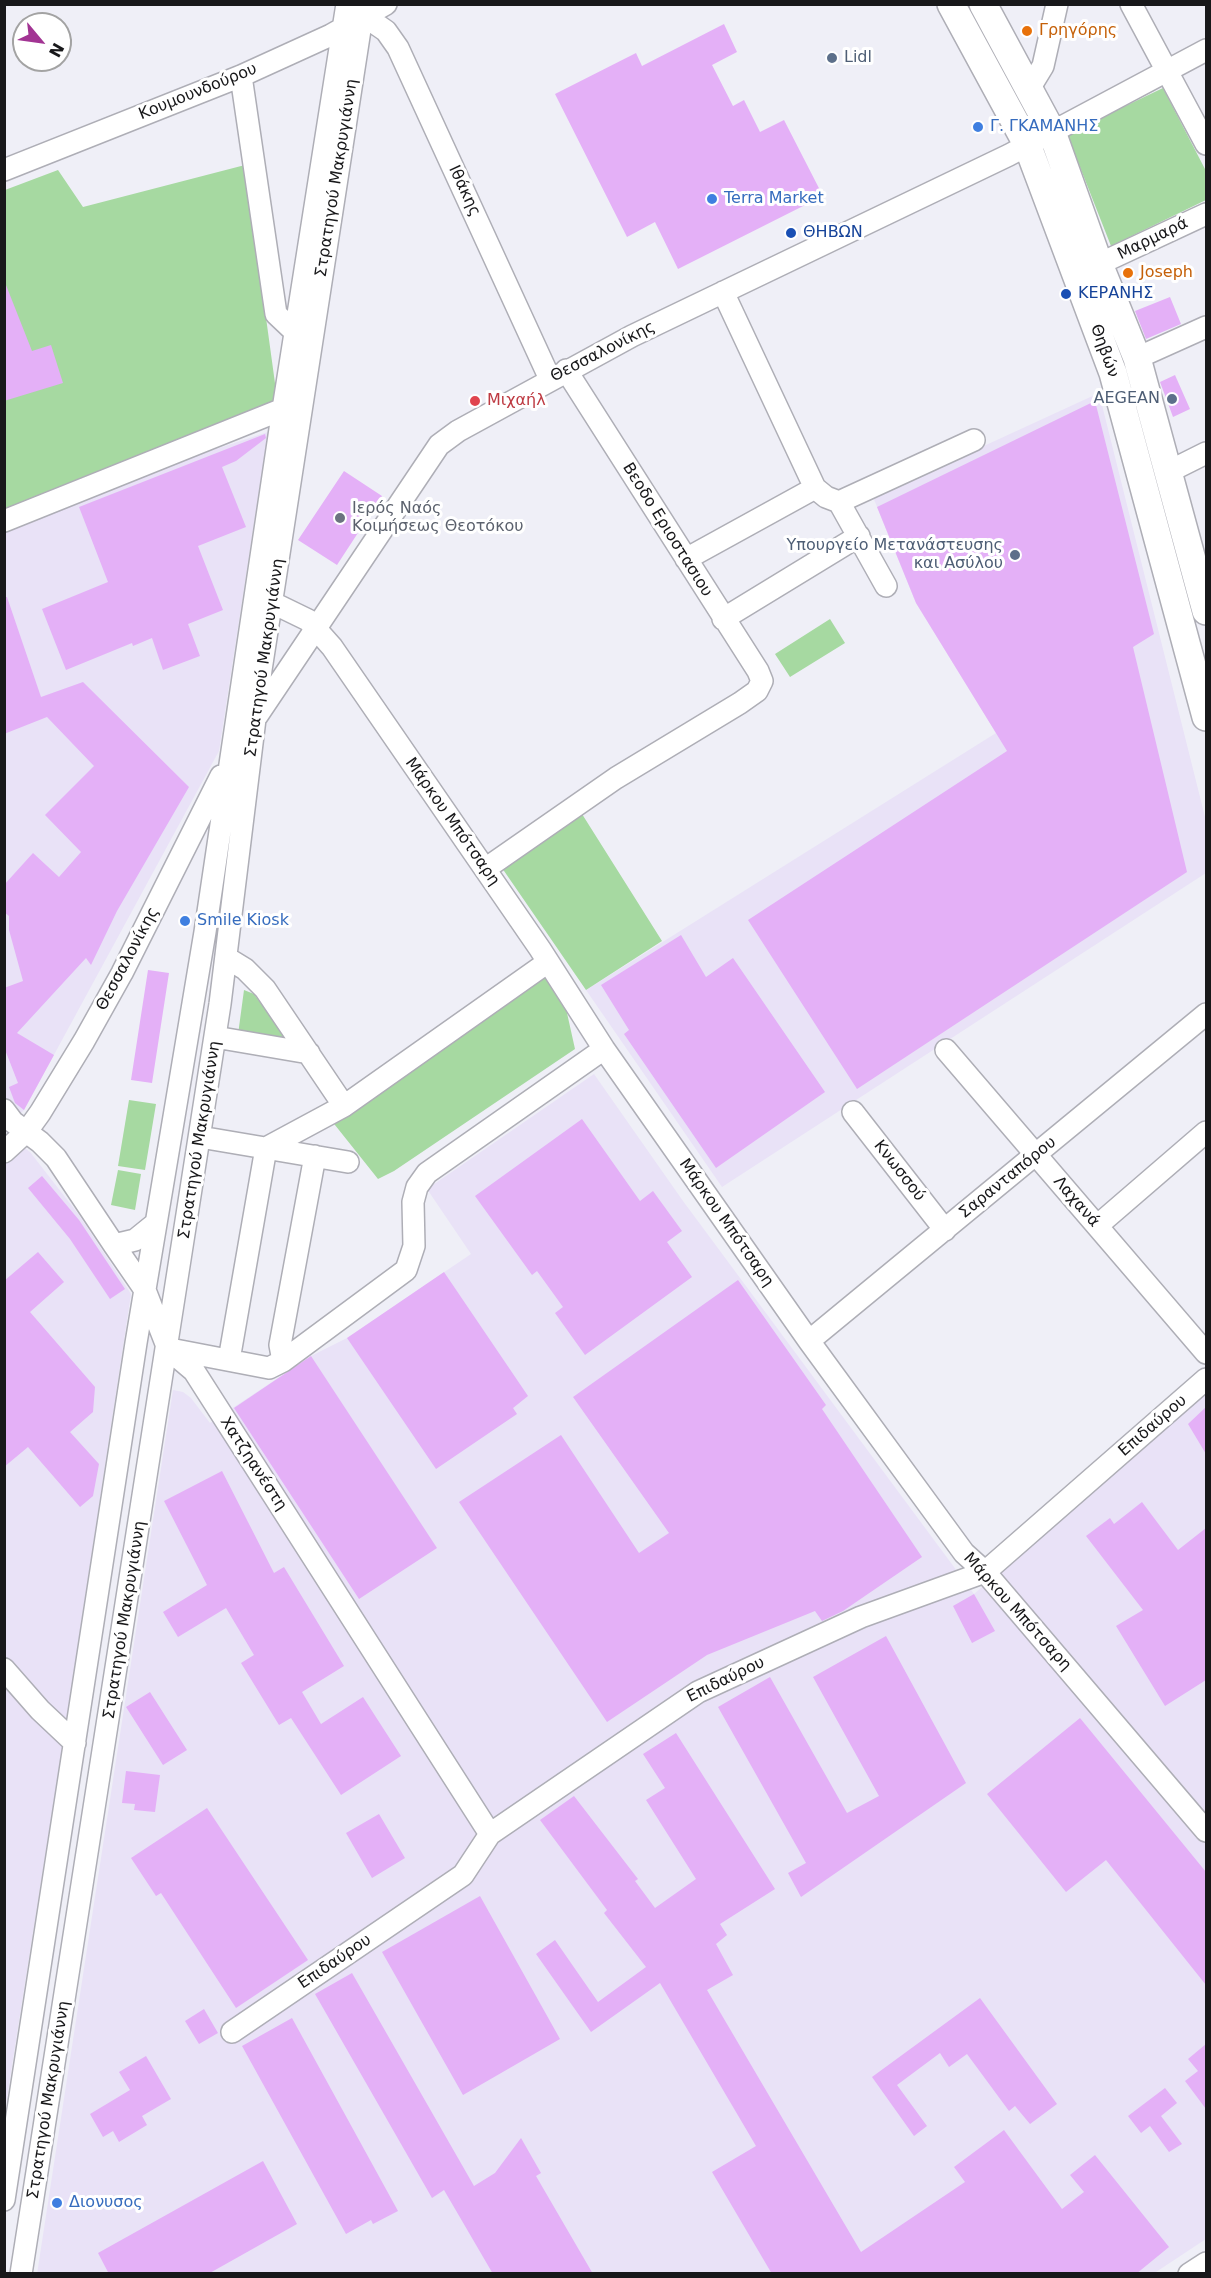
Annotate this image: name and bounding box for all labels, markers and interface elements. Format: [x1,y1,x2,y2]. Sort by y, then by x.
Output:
north arrow [12,12,72,72]
place label: Γρηγόρης [1039,21,1117,41]
marker: Γρηγόρης [1020,24,1034,38]
text: N [45,40,68,60]
place label: Lidl [844,48,872,68]
marker: Lidl [825,51,839,65]
street label: Κουμουνδούρου [136,60,260,124]
street label: Στρατηγού Μακρυγιάννη [312,78,362,278]
place label: Γ. ΓΚΑΜΑΝΗΣ [990,117,1098,137]
marker: Γ. ΓΚΑΜΑΝΗΣ [971,120,985,134]
street label: Ιθάκης [444,162,484,220]
place label: Terra Market [724,189,824,209]
marker: Terra Market [705,192,719,206]
street label: Μαρμαρά [1115,214,1191,264]
place label: ΘΗΒΩΝ [803,223,863,243]
marker: ΘΗΒΩΝ [784,226,798,240]
place label: Joseph [1140,263,1193,283]
marker: Joseph [1121,266,1135,280]
place label: ΚΕΡΑΝΗΣ [1078,284,1153,304]
marker: ΚΕΡΑΝΗΣ [1059,287,1073,301]
street label: Θεσσαλονίκης [548,317,658,387]
street label: Θηβών [1086,322,1122,380]
place label: AEGEAN [1094,389,1160,409]
place label: Μιχαήλ [487,391,546,411]
marker: AEGEAN [1165,392,1179,406]
marker: Μιχαήλ [468,394,482,408]
street label: Βεοδο Εριοστασιου [618,459,716,601]
place label: Ιερός Ναός Κοιμήσεως Θεοτόκου [352,499,524,537]
marker: Ιερός Ναός Κοιμήσεως Θεοτόκου [333,511,347,525]
place label: Υπουργείο Μετανάστευσης και Ασύλου [787,536,1003,574]
marker: Υπουργείο Μετανάστευσης και Ασύλου [1008,548,1022,562]
street label: Στρατηγού Μακρυγιάννη [242,557,288,759]
street label: Μάρκου Μπότσαρη [401,754,503,890]
street label: Θεσσαλονίκης [93,904,163,1014]
place label: Smile Kiosk [197,911,289,931]
marker: Smile Kiosk [178,914,192,928]
street label: Στρατηγού Μακρυγιάννη [175,1040,225,1240]
street label: Σαρανταπόρου [956,1133,1060,1223]
street label: Κνωσσού [869,1137,929,1205]
street label: Μάρκου Μπότσαρη [675,1155,777,1291]
street label: Λαχανά [1049,1173,1103,1231]
street label: Επιδαύρου [1115,1391,1191,1461]
street label: Χατζηανέστη [216,1413,290,1515]
street label: Στρατηγού Μακρυγιάννη [100,1520,150,1720]
street label: Μάρκου Μπότσαρη [959,1549,1075,1675]
street label: Επιδαύρου [684,1653,768,1707]
street label: Επιδαύρου [295,1931,375,1993]
street label: Στρατηγού Μακρυγιάννη [24,2000,74,2200]
place label: Διονυσος [69,2193,143,2213]
marker: Διονυσος [50,2196,64,2210]

